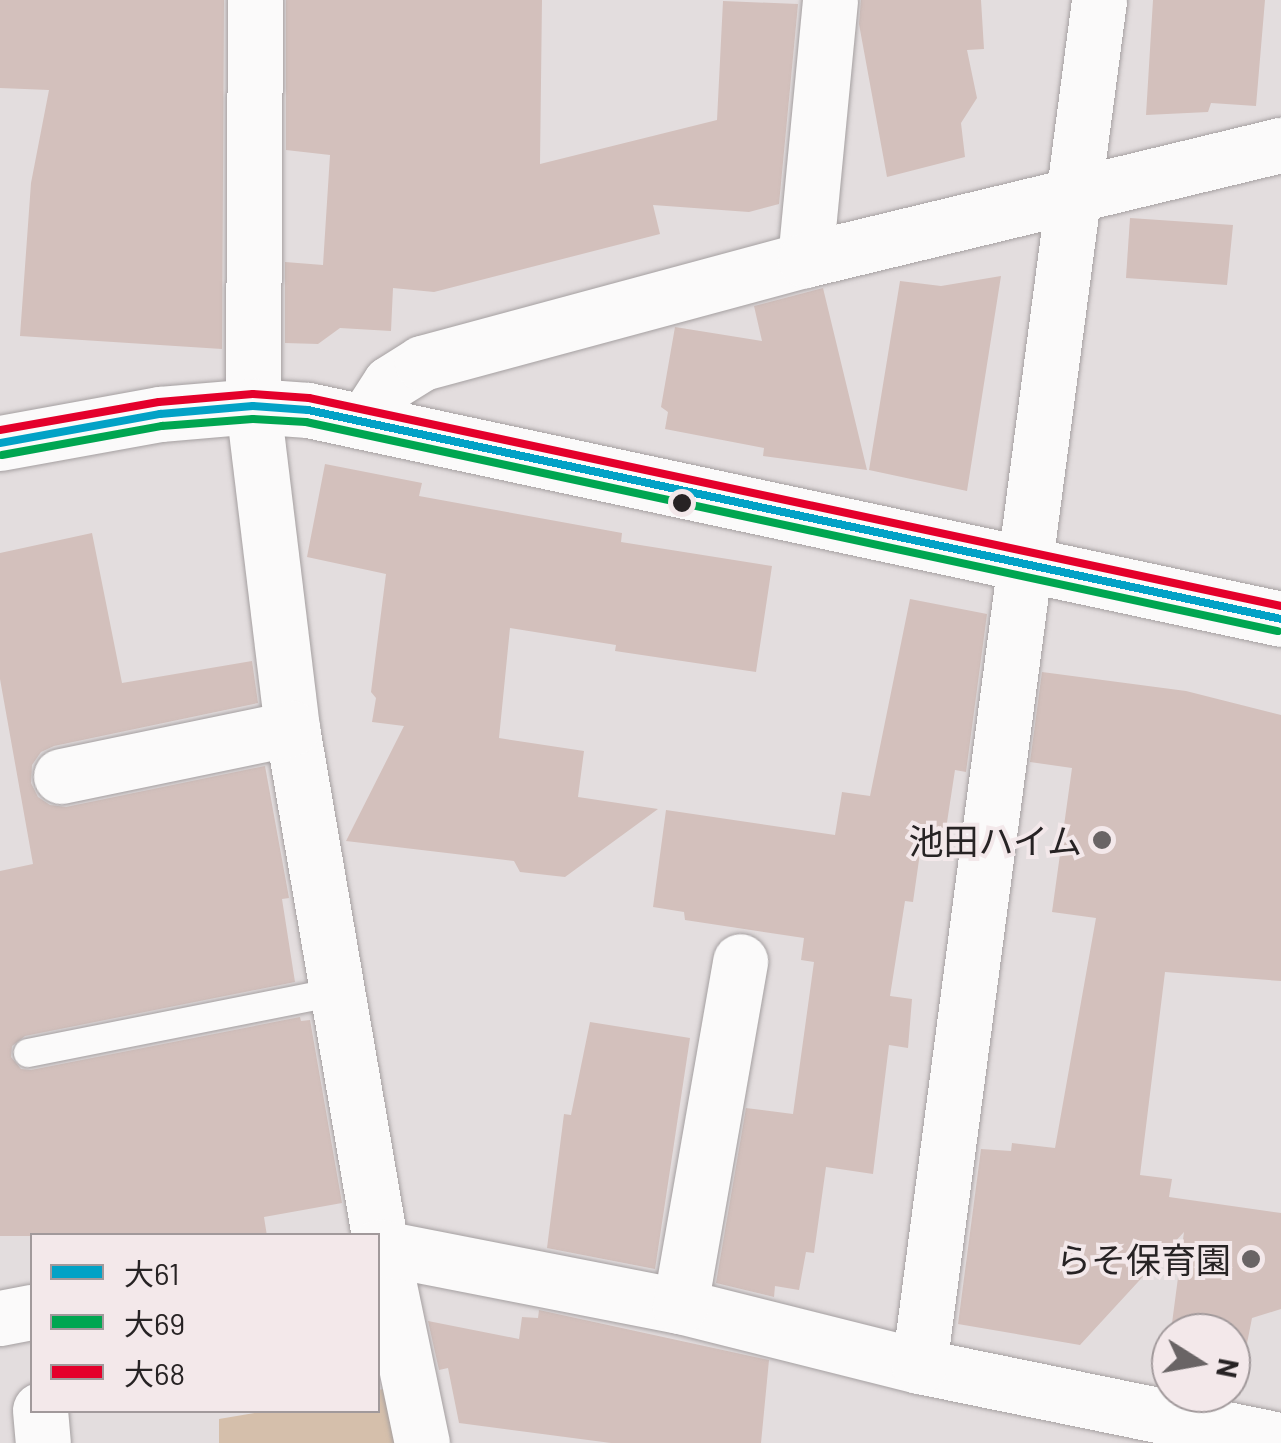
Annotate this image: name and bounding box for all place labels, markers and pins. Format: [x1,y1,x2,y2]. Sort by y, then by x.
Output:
unlabelled marker [672,493,692,513]
place label: 池田ハイム [907,819,1082,861]
marker: 池田ハイム [1091,829,1113,851]
place label: らそ保育園 [1056,1238,1231,1280]
marker: らそ保育園 [1240,1248,1262,1270]

